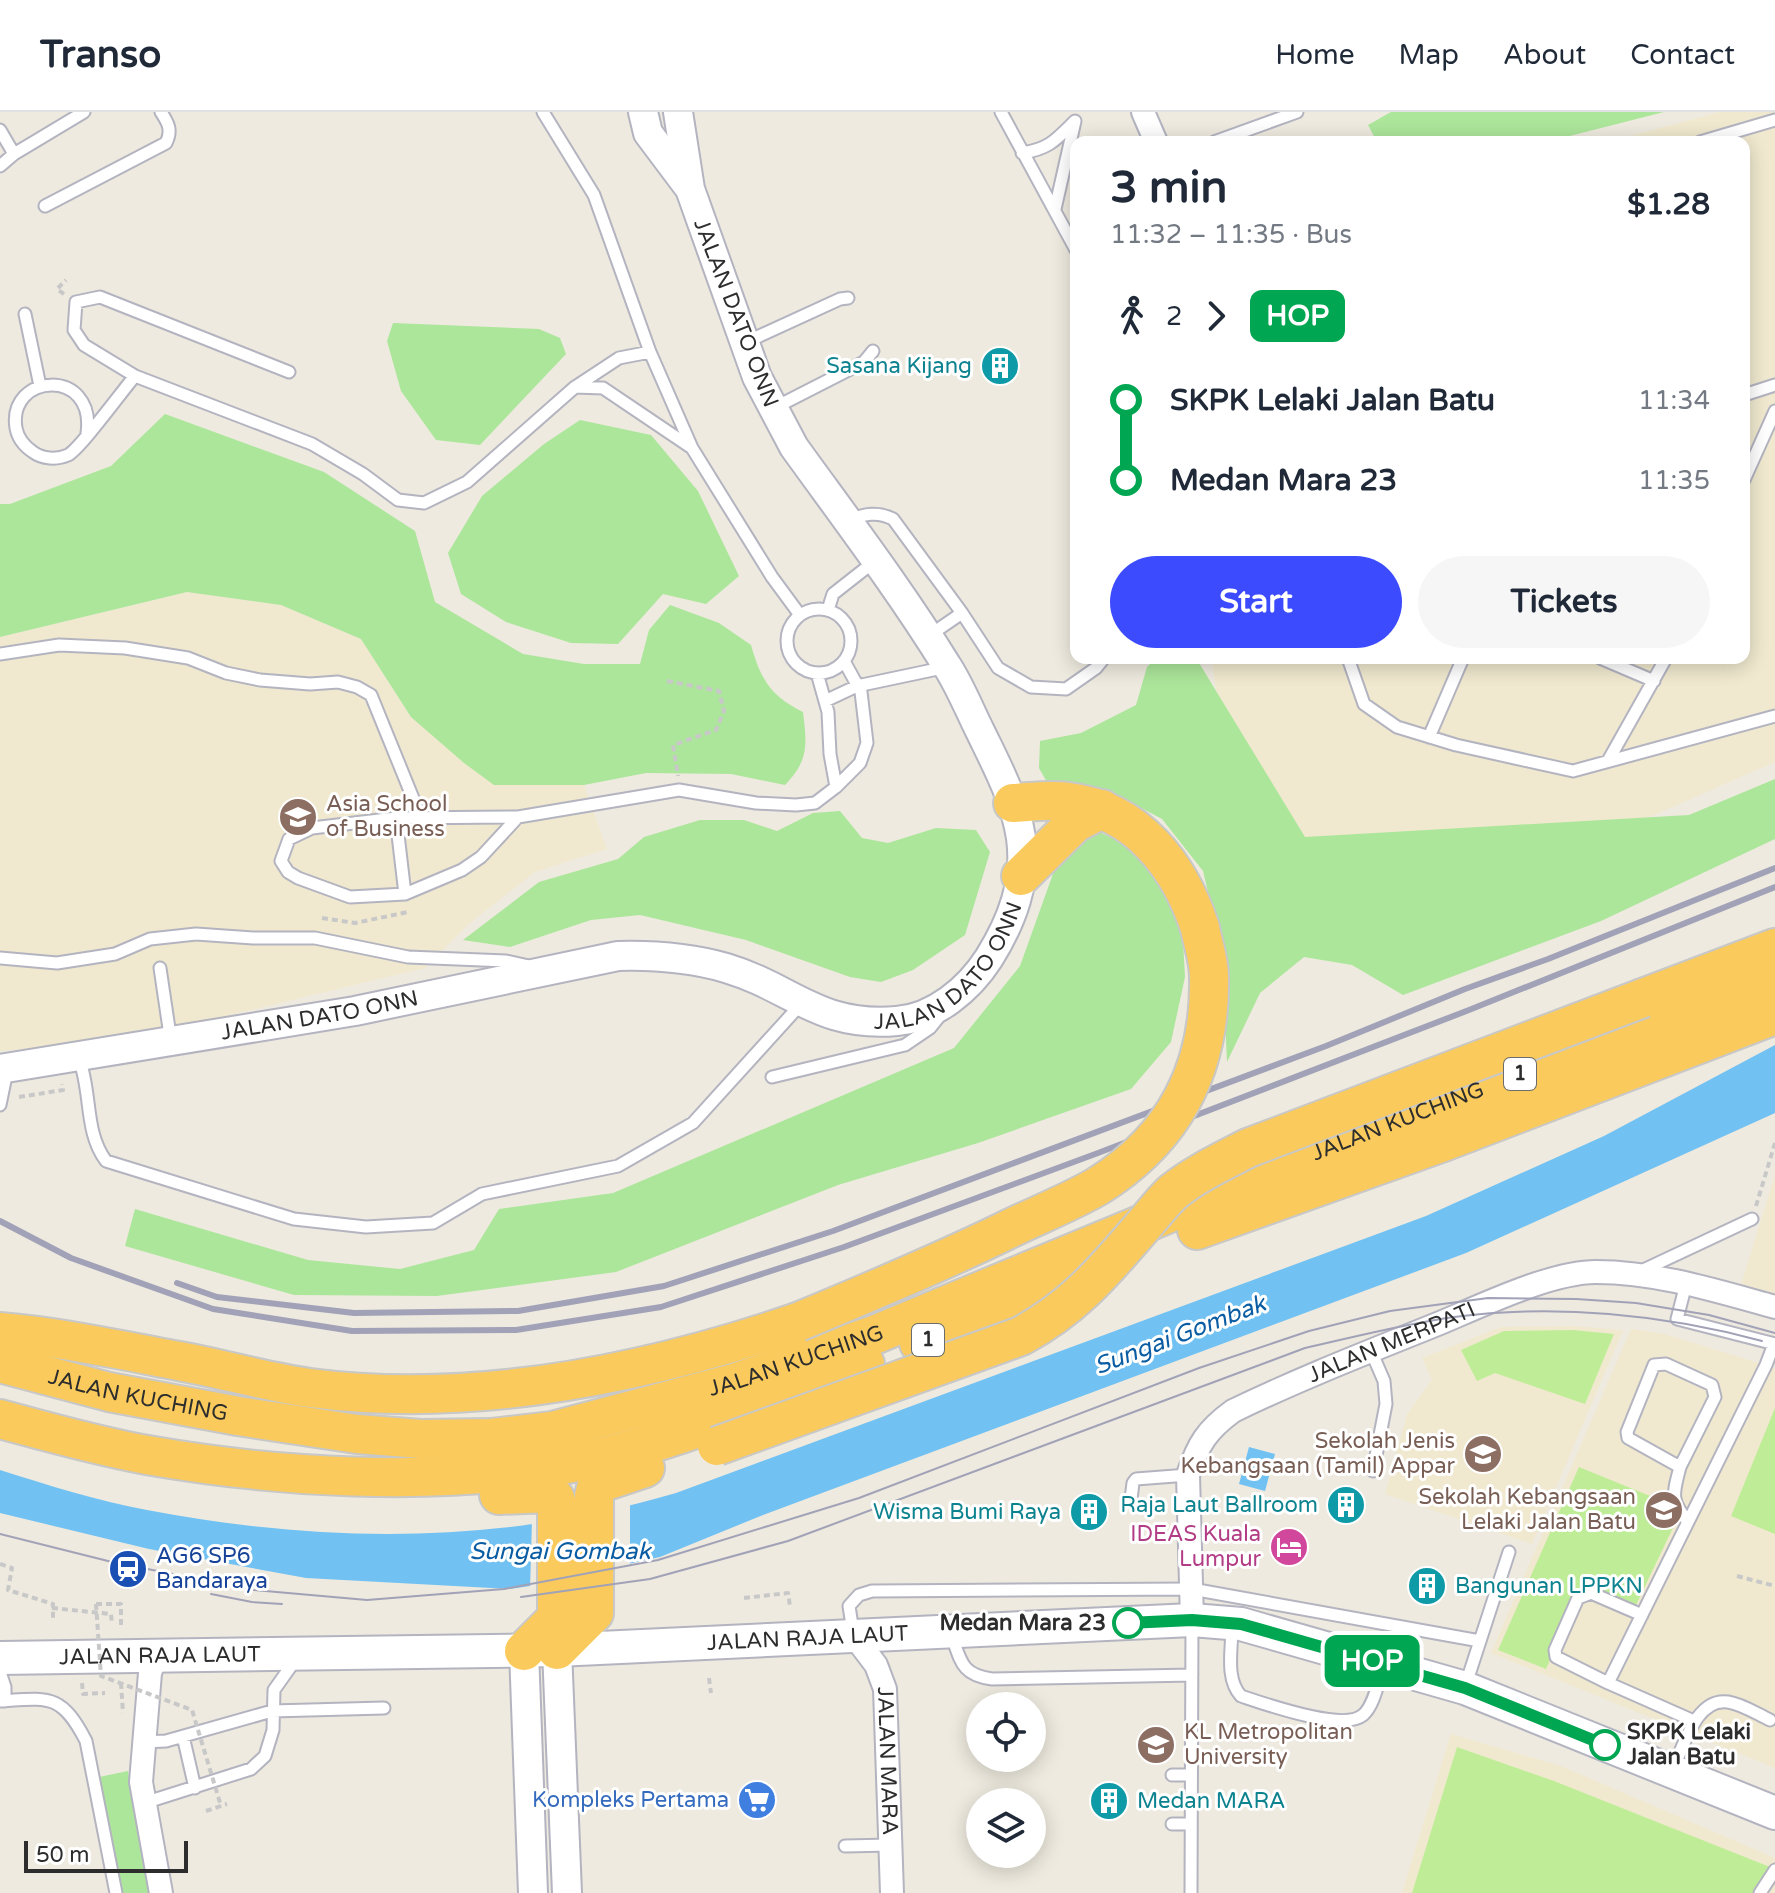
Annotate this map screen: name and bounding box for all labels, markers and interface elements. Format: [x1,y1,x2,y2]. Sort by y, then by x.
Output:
text: Transo [40,32,161,78]
text: Home [1275,38,1355,72]
text: Map [1399,38,1459,72]
text: About [1503,38,1586,72]
text: Contact [1630,38,1735,72]
text: 3 min [1110,162,1227,215]
text: $1.28 [1627,186,1710,223]
street label: JALAN DATO ONN [688,215,784,411]
text: 11:32 – 11:35 · Bus [1110,219,1352,250]
icon: walk [1110,294,1154,338]
icon: forward [1194,294,1238,338]
text: HOP [1266,299,1329,333]
text: 2 [1166,301,1182,332]
building icon: Sasana Kijang [979,345,1021,387]
place label: Sasana Kijang [826,353,972,379]
text: SKPK Lelaki Jalan Batu [1170,382,1495,419]
text: 11:34 [1638,385,1710,416]
text: Medan Mara 23 [1170,462,1397,499]
text: 11:35 [1638,465,1710,496]
button: Start [1110,556,1402,648]
button: Tickets [1418,556,1710,648]
place label: Asia School of Business [326,791,447,842]
school or university icon: Asia School of Business [277,796,319,838]
street label: JALAN DATO ONN [874,898,1028,1035]
street label: JALAN DATO ONN [219,985,420,1046]
road number: 1 [1504,1058,1536,1090]
street label: JALAN KUCHING [1308,1076,1488,1166]
water label: Sungai Gombak [1090,1288,1272,1381]
street label: JALAN MERPATI [1304,1296,1479,1388]
street label: JALAN KUCHING [706,1319,887,1402]
road number: 1 [912,1324,944,1356]
street label: JALAN KUCHING [46,1363,230,1427]
place label: Sekolah Jenis Kebangsaan (Tamil) Appar [1180,1428,1456,1479]
school or university icon: Sekolah Jenis Kebangsaan (Tamil) Appar [1462,1433,1504,1475]
building icon: Raja Laut Ballroom [1325,1484,1367,1526]
place label: Sekolah Kebangsaan Lelaki Jalan Batu [1418,1484,1636,1535]
school or university icon: Sekolah Kebangsaan Lelaki Jalan Batu [1643,1489,1685,1531]
building icon: Wisma Bumi Raya [1068,1491,1110,1533]
place label: Raja Laut Ballroom [1120,1492,1318,1518]
place label: Wisma Bumi Raya [873,1499,1061,1525]
place label: IDEAS Kuala Lumpur [1130,1521,1262,1572]
hotel icon: IDEAS Kuala Lumpur [1268,1526,1310,1568]
water label: Sungai Gombak [469,1537,652,1566]
place label: AG6 SP6 Bandaraya [156,1543,268,1594]
station icon: AG6 SP6 Bandaraya [107,1548,149,1590]
building icon: Bangunan LPPKN [1406,1565,1448,1607]
place label: Bangunan LPPKN [1455,1573,1643,1599]
marker: Medan Mara 23 [1113,1608,1143,1638]
place label: Medan Mara 23 [939,1610,1106,1636]
street label: JALAN RAJA LAUT [706,1620,910,1656]
line badge: HOP [1326,1635,1418,1687]
street label: JALAN RAJA LAUT [59,1641,262,1670]
text: HOP [1341,1644,1403,1678]
street label: JALAN MARA [872,1686,903,1836]
map controls [966,1692,1046,1868]
button: locate [966,1692,1046,1772]
place label: KL Metropolitan University [1184,1719,1353,1770]
place label: SKPK Lelaki Jalan Batu [1626,1719,1751,1770]
school or university icon: KL Metropolitan University [1135,1724,1177,1766]
marker: SKPK Lelaki Jalan Batu [1590,1730,1620,1760]
supermarket icon: Kompleks Pertama [736,1779,778,1821]
building icon: Medan MARA [1088,1780,1130,1822]
place label: Kompleks Pertama [532,1787,729,1813]
button: layers [966,1788,1046,1868]
place label: Medan MARA [1137,1788,1286,1814]
scale bar [24,1837,188,1873]
text: 50 m [36,1842,90,1868]

